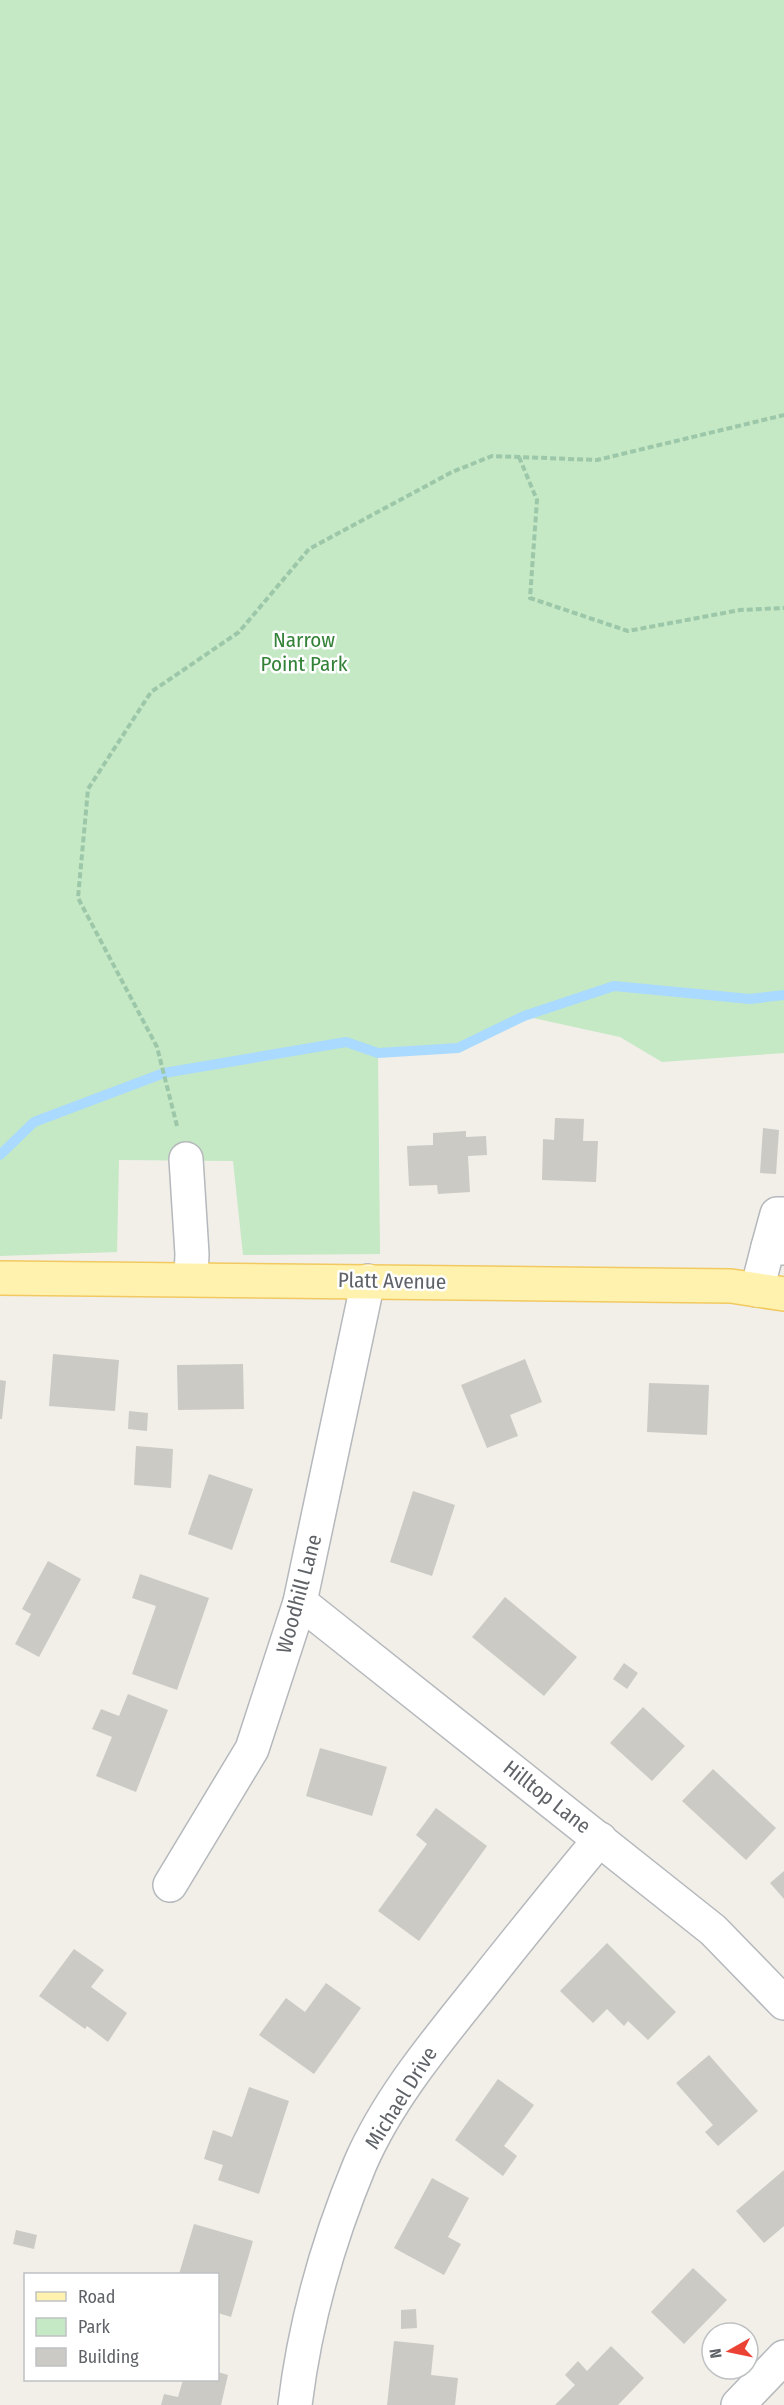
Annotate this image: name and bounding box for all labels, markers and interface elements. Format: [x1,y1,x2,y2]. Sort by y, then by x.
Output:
park label: Narrow Point Park [261,627,348,677]
street label: Platt Avenue [338,1267,446,1295]
street label: Woodhill Lane [271,1532,327,1656]
street label: Hilltop Lane [498,1755,596,1839]
street label: Michael Drive [359,2042,443,2154]
legend [24,2273,219,2381]
text: Road [78,2286,115,2308]
text: Park [78,2316,111,2338]
north arrow [700,2321,760,2381]
text: Building [78,2346,139,2368]
text: N [706,2347,726,2359]

